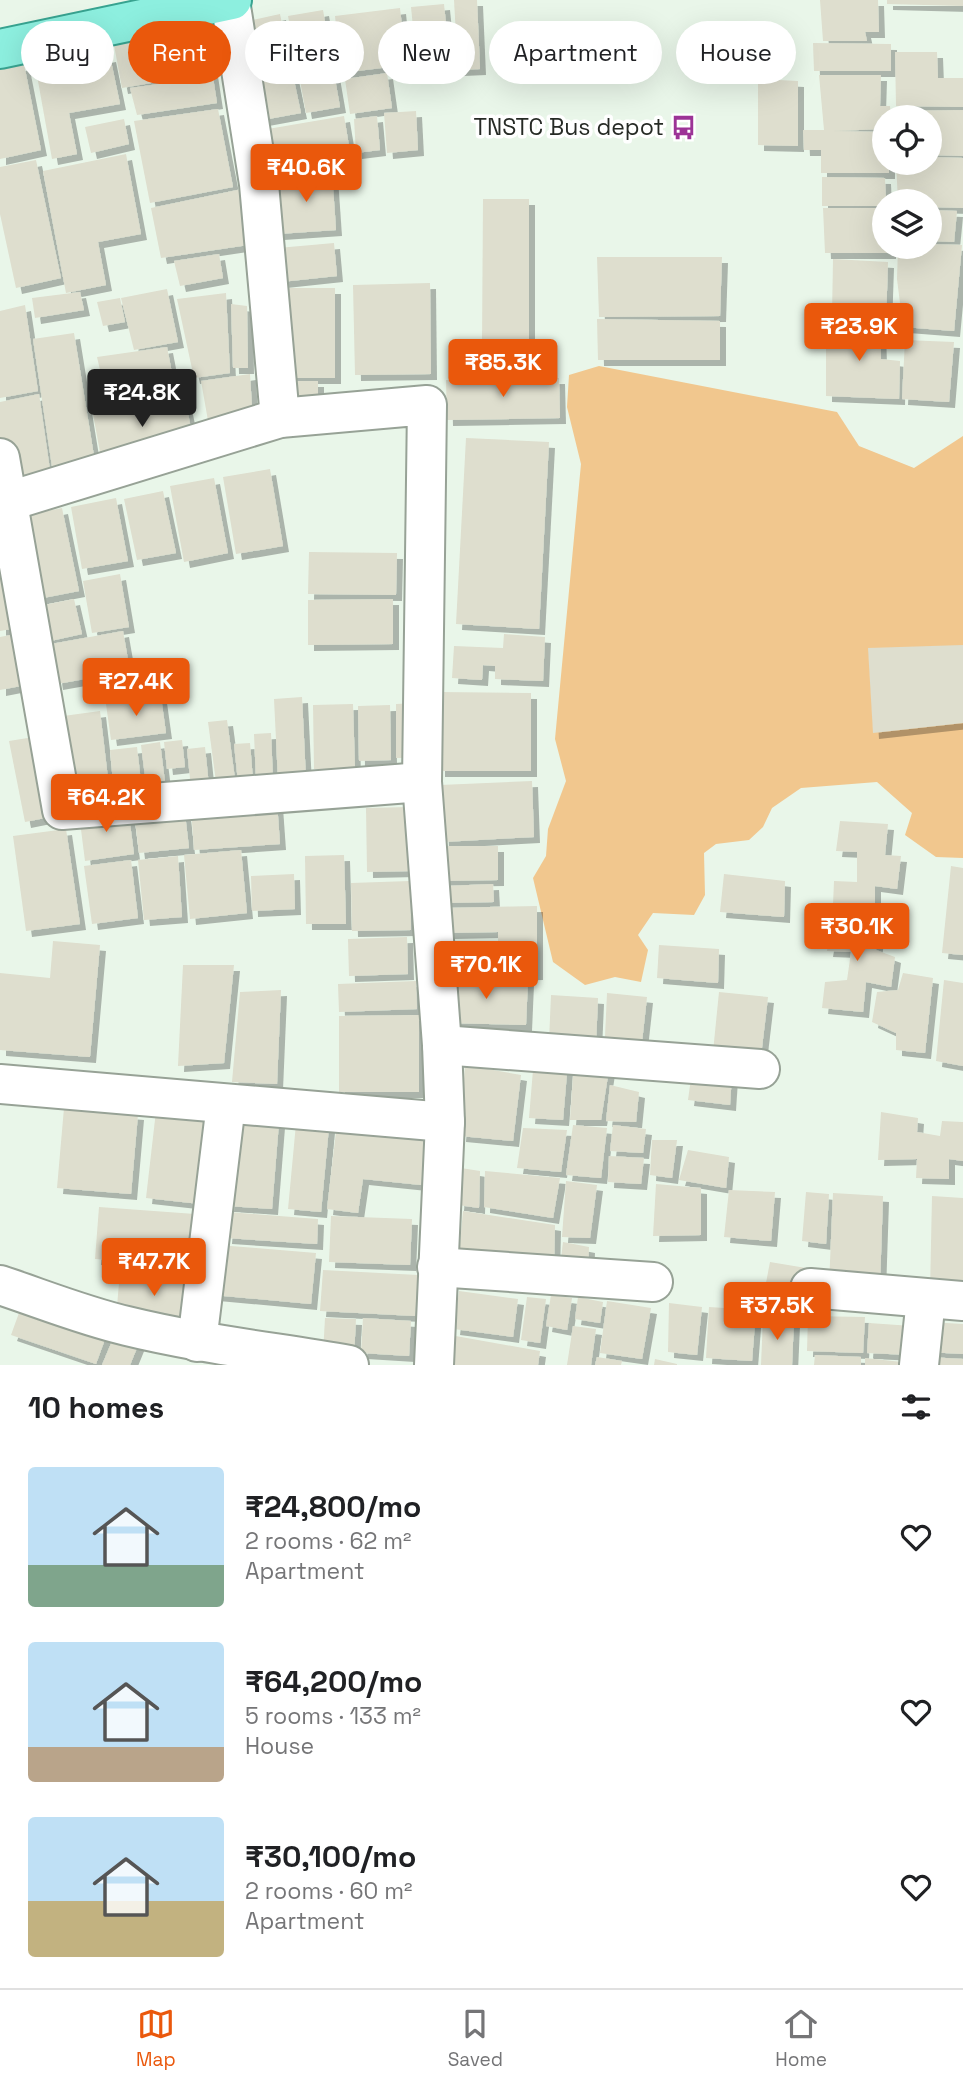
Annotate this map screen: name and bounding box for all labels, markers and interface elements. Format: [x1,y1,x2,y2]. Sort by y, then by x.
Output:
chip: Buy [21,21,114,84]
chip: Rent [128,21,231,84]
chip: Filters [245,21,364,84]
chip: New [378,21,475,84]
chip: Apartment [489,21,662,84]
chip: House [676,21,796,84]
map controls [872,105,942,259]
button: locate [872,105,942,175]
place label: TNSTC Bus depot [473,112,664,142]
bus stop icon: TNSTC Bus depot [670,113,698,141]
pin: ₹40.6K [249,144,363,204]
text: ₹40.6K [267,152,345,182]
button: layers [872,189,942,259]
pin: ₹23.9K [802,304,916,363]
text: ₹23.9K [820,311,898,341]
pin: ₹85.3K [446,340,560,399]
text: ₹85.3K [464,347,542,377]
pin: ₹24.8K [85,370,199,429]
text: ₹24.8K [103,377,181,407]
pin: ₹27.4K [79,658,193,718]
text: ₹27.4K [99,666,173,696]
pin: ₹64.2K [49,774,163,834]
text: ₹64.2K [67,782,145,812]
pin: ₹30.1K [800,904,914,963]
text: ₹30.1K [820,911,894,941]
pin: ₹70.1K [429,942,543,1001]
text: ₹70.1K [450,949,522,979]
pin: ₹47.7K [97,1238,211,1298]
text: ₹47.7K [118,1246,190,1276]
pin: ₹37.5K [720,1282,834,1342]
text: ₹37.5K [740,1290,814,1320]
text: 10 homes [28,1388,164,1427]
icon: filters [897,1388,935,1426]
text: ₹24,800/mo [245,1487,421,1526]
icon: home [84,1495,168,1579]
icon: heart [897,1518,935,1556]
text: 2 rooms · 62 m² [245,1526,411,1556]
text: Apartment [245,1556,365,1586]
text: ₹64,200/mo [245,1662,422,1701]
icon: home [84,1670,168,1754]
icon: heart [897,1693,935,1731]
text: 5 rooms · 133 m² [245,1701,421,1731]
text: House [245,1731,314,1761]
text: ₹30,100/mo [245,1837,416,1876]
icon: home [84,1845,168,1929]
icon: heart [897,1868,935,1906]
text: 2 rooms · 60 m² [245,1876,412,1906]
text: Apartment [245,1906,365,1936]
tab: Map [136,2005,176,2072]
tab: Saved [448,2005,503,2072]
tab: Home [775,2005,827,2072]

